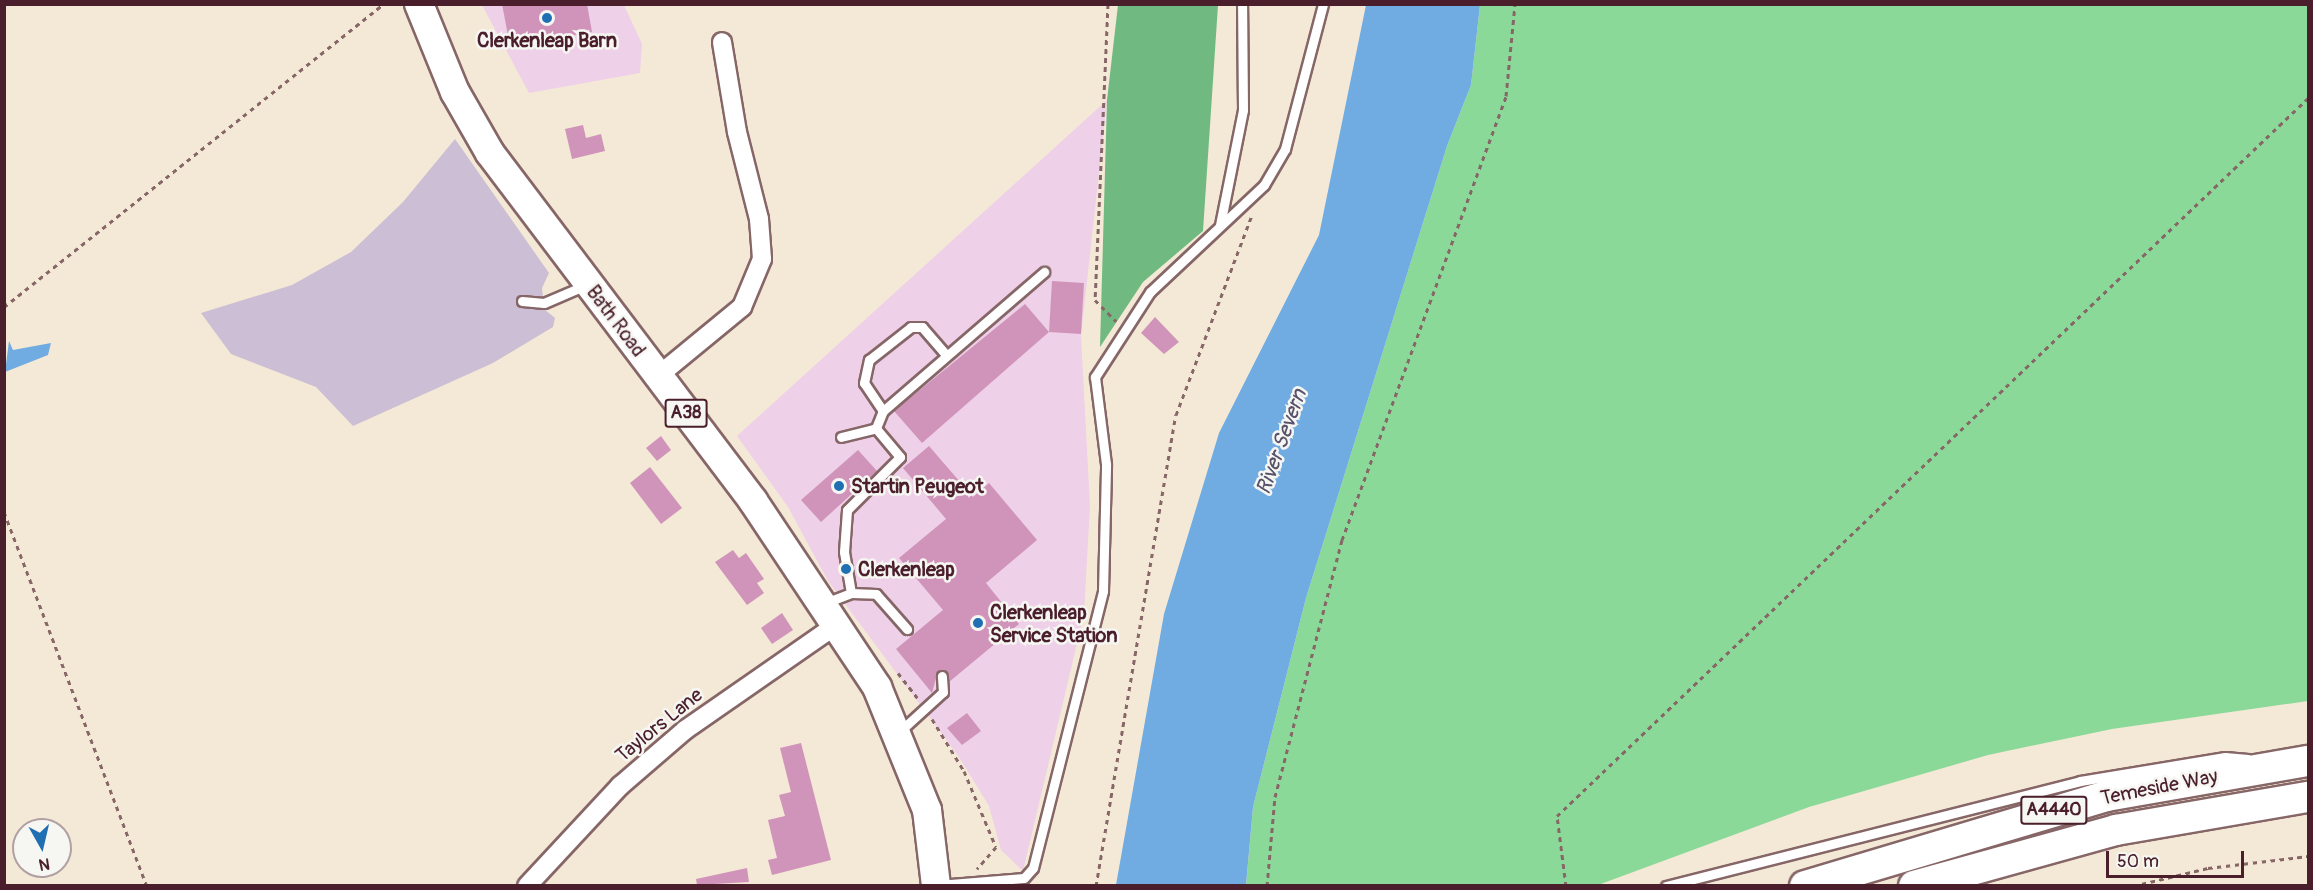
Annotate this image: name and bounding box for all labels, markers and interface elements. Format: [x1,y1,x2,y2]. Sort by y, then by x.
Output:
marker: Clerkenleap Barn [540,11,554,25]
place label: Clerkenleap Barn [477,28,617,52]
street label: Bath Road [581,281,651,361]
water label: River Severn [1251,386,1313,498]
road number: A38 [664,398,708,428]
place label: Startin Peugeot [851,474,984,498]
marker: Startin Peugeot [832,479,846,493]
place label: Clerkenleap [858,557,955,581]
marker: Clerkenleap [839,562,853,576]
place label: Clerkenleap Service Station [990,600,1117,647]
marker: Clerkenleap Service Station [971,616,985,630]
street label: Taylors Lane [611,683,707,767]
street label: Temeside Way [2098,764,2220,810]
road number: A4440 [2020,795,2088,825]
north arrow [12,818,72,878]
scale bar [2109,839,2247,877]
text: 50 m [2117,850,2159,873]
text: N [37,853,51,874]

